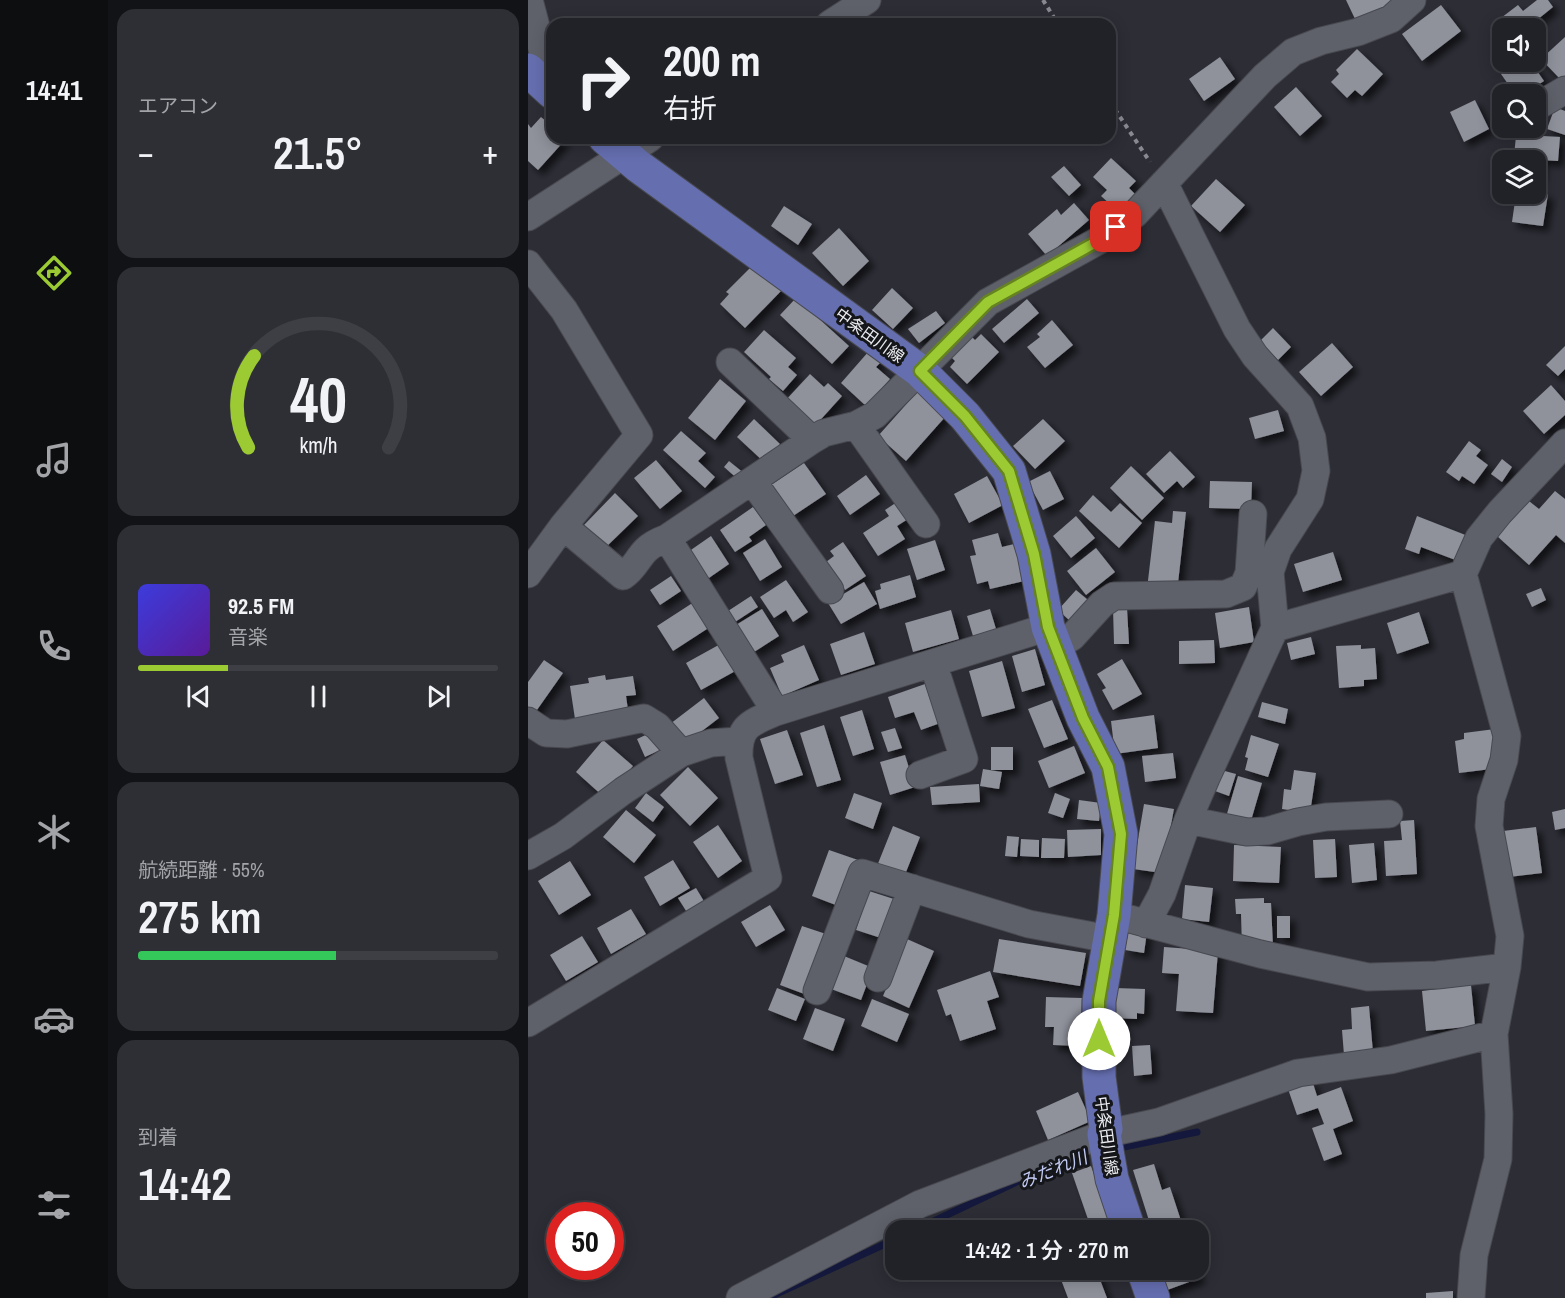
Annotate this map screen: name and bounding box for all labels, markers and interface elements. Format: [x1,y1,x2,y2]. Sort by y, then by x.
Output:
map controls [1492,18,1546,204]
button: sound [1492,18,1546,72]
text: 200 m [663,33,761,89]
icon: right [564,42,642,120]
text: 14:41 [26,72,82,108]
button: search [1492,84,1546,138]
text: 右折 [663,90,717,126]
text: エアコン [138,92,218,119]
text: 21.5° [273,122,363,183]
text: − [138,130,154,174]
text: + [482,130,498,174]
button: layers [1492,150,1546,204]
pin [1090,201,1141,252]
icon: arrive [1099,210,1132,243]
icon: directions [33,252,75,294]
street label: 中条田川線 [831,303,909,367]
text: 40 [290,357,346,441]
text: km/h [299,432,337,461]
icon: music [33,439,75,481]
text: 92.5 FM [228,591,294,621]
text: 音楽 [228,623,268,650]
icon: phone [33,625,75,667]
icon: previous [182,680,215,713]
icon: pause [302,680,335,713]
icon: next [422,680,455,713]
icon: climate [33,811,75,853]
text: 航続距離 · 55% [138,856,265,883]
text: 275 km [138,886,262,947]
icon: car [33,998,75,1040]
position arrow [1067,1007,1131,1071]
street label: 中条田川線 [1091,1095,1123,1177]
text: 到着 [138,1123,178,1150]
water label: みだれ川 [1015,1144,1093,1195]
text: 14:42 [138,1153,232,1214]
icon: filters [33,1184,75,1226]
speed limit sign: 50 [546,1202,624,1280]
text: 14:42 · 1 分 · 270 m [965,1235,1129,1265]

